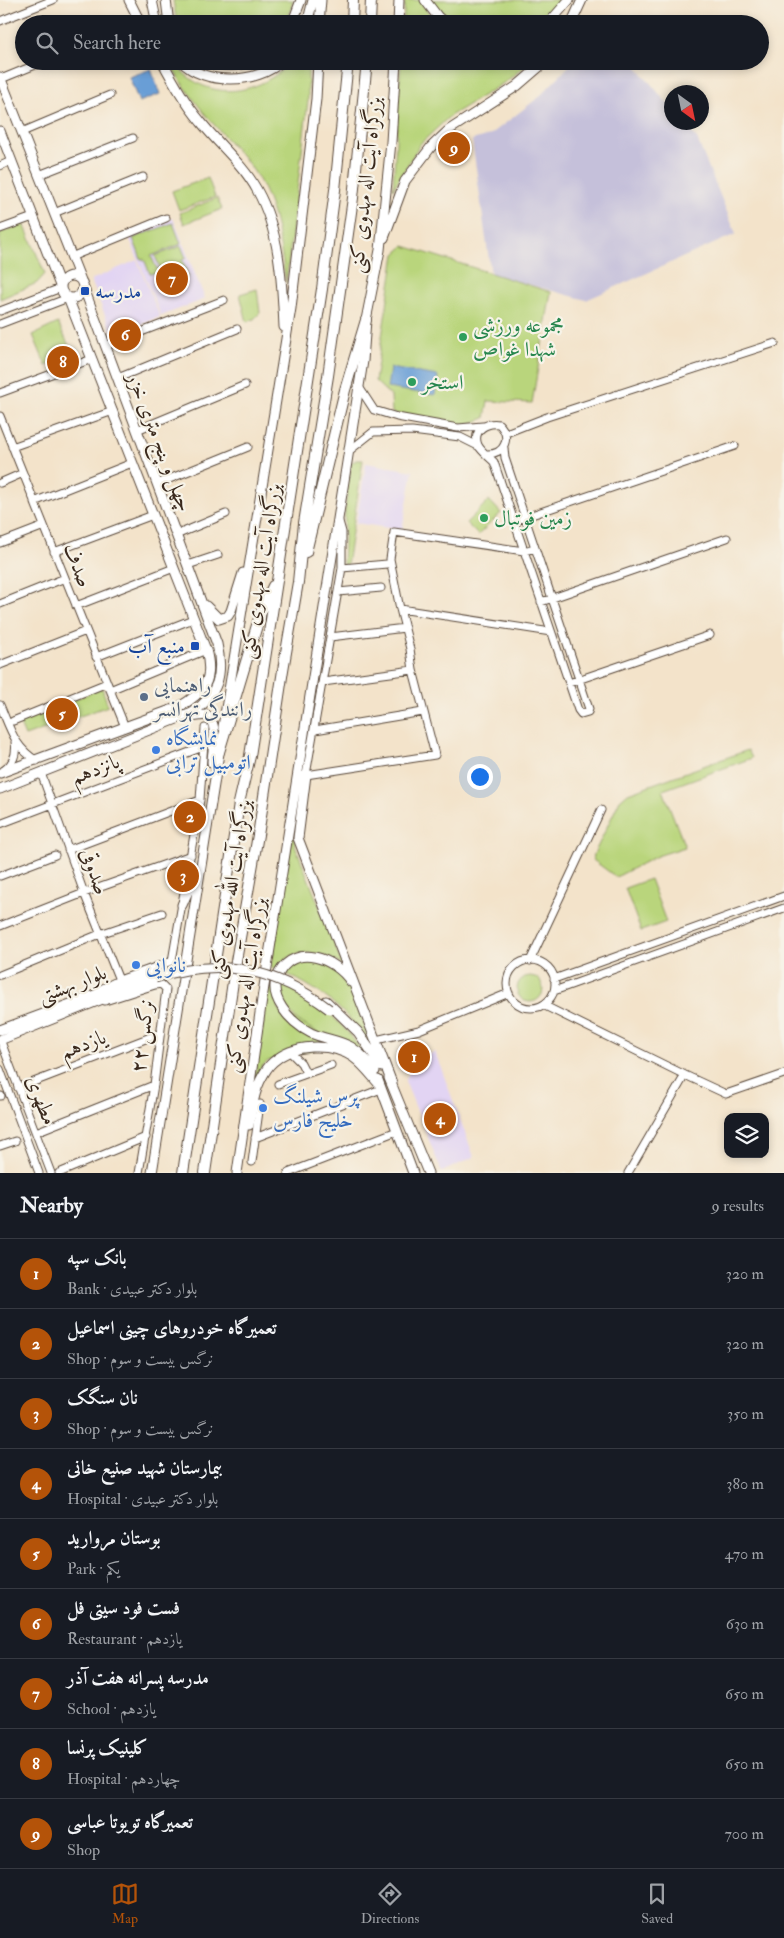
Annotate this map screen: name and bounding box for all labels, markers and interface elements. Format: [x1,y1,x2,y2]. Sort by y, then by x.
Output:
search box [15,15,769,70]
icon: search [33,29,61,57]
text: Search here [73,31,161,55]
north arrow [664,85,709,130]
street label: بزرگراه آیت اله مهدوی کنی [342,95,389,275]
pin: 9 [438,129,470,167]
pin: 7 [156,260,188,298]
place label: مدرسه [95,278,141,305]
marker: مدرسه [79,285,91,297]
place label: مجموعه ورزشی شهدا غواص [473,312,564,363]
pin: 6 [109,316,141,354]
marker: مجموعه ورزشی شهدا غواص [457,331,469,343]
pin: 8 [47,343,79,381]
street label: چهل و پنج متری خزر [115,367,199,518]
place label: استخر [420,369,464,396]
marker: استخر [406,376,418,388]
street label: بزرگراه آیت اله مهدوی کنی [232,481,289,661]
place label: زمین فوتبال [494,505,572,532]
marker: زمین فوتبال [478,512,490,524]
street label: صدف [57,539,99,591]
place label: منبع آب [128,633,185,665]
marker: منبع آب [189,640,201,652]
place label: راهنمایی رانندگی تهرانسر [152,672,252,723]
marker: راهنمایی رانندگی تهرانسر [138,691,150,703]
pin: 5 [46,695,78,733]
place label: نمایشگاه اتومبیل ترابی [166,725,251,777]
marker: نمایشگاه اتومبیل ترابی [150,744,162,756]
street label: پانزدهم [67,748,127,797]
your location [467,764,493,790]
street label: بزرگراه آیت الله مهدوی کنی [199,796,259,981]
pin: 2 [174,798,206,836]
street label: صدوقی [74,844,115,898]
pin: 3 [167,857,199,895]
street label: بزرگراه آیت اله مهدوی کنی [217,895,274,1075]
place label: نانوایی [146,952,186,979]
street label: بلوار بهشتی [34,959,111,1011]
marker: نانوایی [130,959,142,971]
street label: نرگس ۲۲ [125,998,160,1074]
street label: یازدهم [56,1023,113,1071]
pin: 1 [398,1038,430,1076]
street label: مطهری [20,1071,63,1129]
place label: پرس شیلنگ خلیج فارس [273,1083,361,1139]
pin: 4 [424,1100,456,1138]
marker: پرس شیلنگ خلیج فارس [257,1102,269,1114]
map controls [724,1113,769,1158]
button: layers [724,1113,769,1158]
text: Nearby [20,1192,83,1219]
text: 9 results [711,1196,764,1216]
text: بانک سپه [67,1246,127,1270]
text: 1 [33,1264,39,1284]
text: 320 m [726,1264,764,1284]
text: Bank · بلوار دکتر عبیدی [67,1279,197,1299]
text: تعمیرگاه خودروهای چینی اسماعیل [67,1316,277,1340]
text: 2 [32,1334,40,1354]
text: 320 m [726,1334,764,1354]
text: Shop · نرگس بیست و سوم [67,1349,213,1369]
text: نان سنگک [67,1386,138,1410]
text: 3 [33,1404,39,1424]
text: 350 m [727,1404,764,1424]
text: Shop · نرگس بیست و سوم [67,1419,213,1439]
text: بیمارستان شهید صنیع خانی [67,1456,222,1480]
text: 4 [32,1474,40,1494]
text: 380 m [726,1474,764,1494]
text: Hospital · بلوار دکتر عبیدی [67,1489,218,1509]
text: بوستان مروارید [67,1526,161,1550]
text: 5 [32,1544,40,1564]
text: 470 m [724,1544,764,1564]
text: Park · یکم [67,1559,120,1579]
text: فست فود سیتی فل [67,1596,180,1620]
text: 6 [32,1614,40,1634]
text: 630 m [726,1614,764,1634]
text: Restaurant · یازدهم [67,1629,182,1649]
text: مدرسه پسرانه هفت آذر [67,1666,209,1690]
text: 7 [32,1684,40,1704]
text: 650 m [725,1684,764,1704]
text: School · یازدهم [67,1699,156,1719]
text: کلینیک پرنسا [67,1736,148,1760]
text: 8 [32,1754,40,1774]
text: 650 m [725,1754,764,1774]
text: Hospital · چهاردهم [67,1769,181,1789]
text: تعمیرگاه تویوتا عباسی [67,1810,193,1834]
text: 9 [32,1824,40,1844]
text: 700 m [725,1824,764,1844]
text: Shop [67,1840,100,1860]
tab: Map [111,1880,139,1927]
tab: Directions [361,1880,419,1927]
tab: Saved [641,1880,673,1927]

